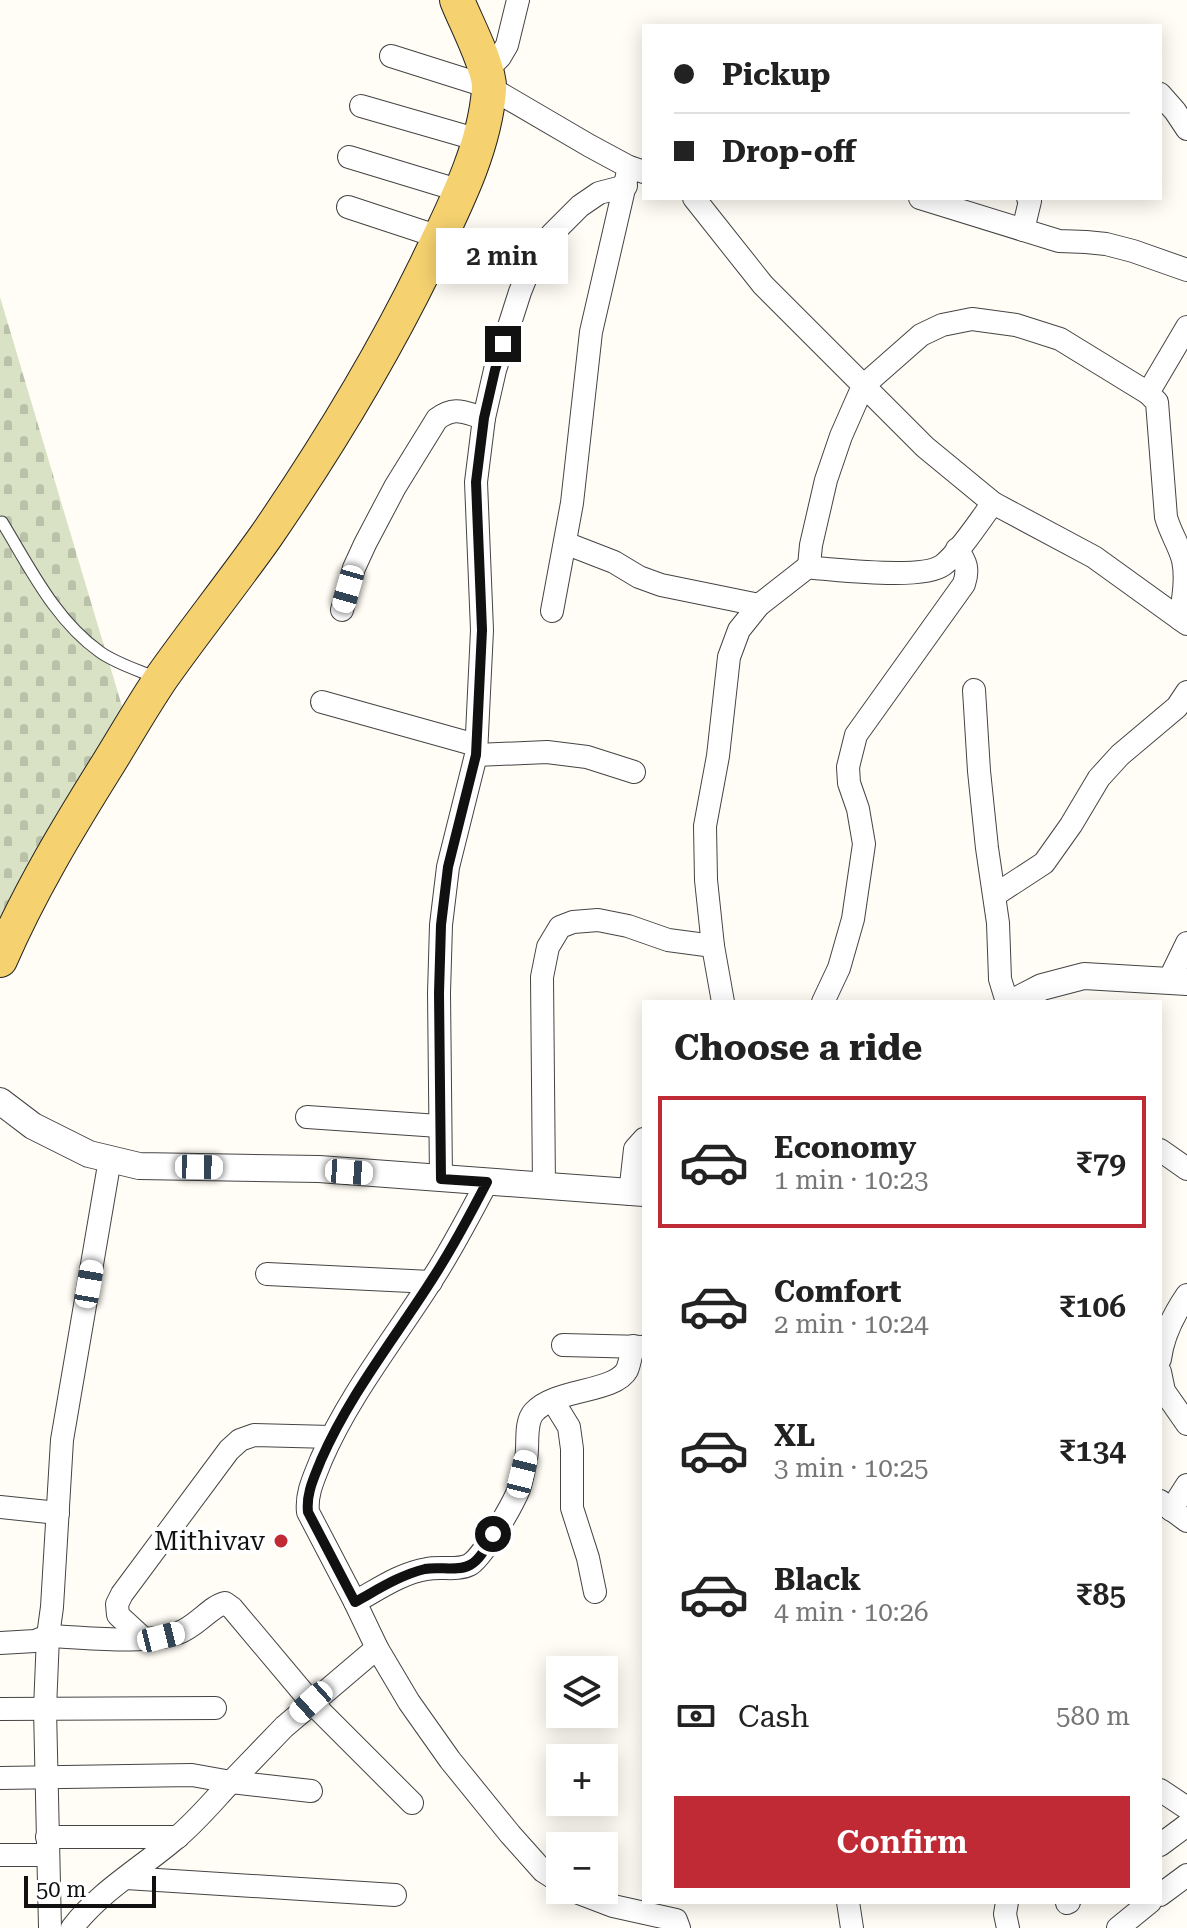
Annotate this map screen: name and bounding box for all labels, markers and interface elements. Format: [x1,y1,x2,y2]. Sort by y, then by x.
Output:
text: Pickup [722,57,830,92]
text: Drop-off [722,134,856,169]
callout: 2 min [437,228,569,284]
text: 2 min [466,241,538,271]
route end [485,326,521,362]
car [330,563,366,615]
text: Choose a ride [674,1027,922,1069]
icon: car [678,1126,750,1198]
text: Economy [774,1130,916,1165]
text: ₹79 [1076,1145,1126,1180]
car [175,1155,223,1179]
car [324,1158,374,1186]
text: 1 min · 10:23 [774,1165,929,1195]
car [73,1258,105,1310]
icon: car [678,1270,750,1342]
text: Comfort [774,1274,901,1309]
text: ₹106 [1059,1289,1126,1324]
text: 2 min · 10:24 [774,1309,929,1339]
icon: car [678,1414,750,1486]
text: XL [774,1418,815,1453]
text: ₹134 [1059,1433,1126,1468]
car [505,1448,539,1500]
text: 3 min · 10:25 [774,1453,929,1483]
route start [475,1516,511,1552]
place label: Mithivav [154,1526,265,1556]
marker: Mithivav [272,1532,290,1550]
icon: car [678,1558,750,1630]
text: Black [774,1562,861,1597]
text: ₹85 [1076,1577,1126,1612]
text: 4 min · 10:26 [774,1597,929,1627]
car [135,1620,187,1654]
map controls [546,1656,618,1904]
button: layers [546,1656,618,1728]
car [285,1677,337,1727]
icon: cash [674,1694,718,1738]
text: Cash [738,1699,809,1734]
text: 580 m [1056,1701,1130,1731]
button: + [546,1744,618,1816]
button: Confirm [674,1796,1130,1888]
button: − [546,1832,618,1904]
scale bar [24,1872,156,1908]
text: 50 m [36,1877,86,1902]

